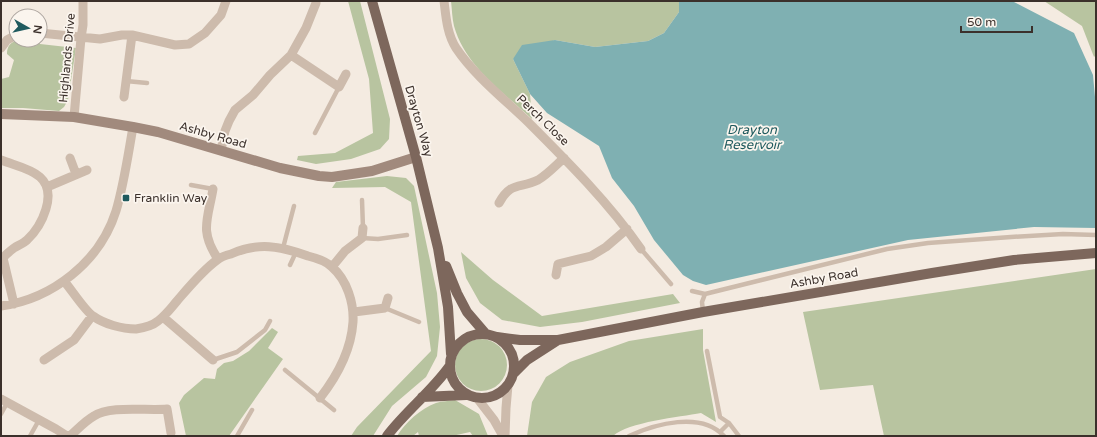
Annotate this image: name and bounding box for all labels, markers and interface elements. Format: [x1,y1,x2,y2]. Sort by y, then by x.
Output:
north arrow [8,8,48,48]
scale bar [961,8,1032,34]
street label: Highlands Drive [56,12,78,103]
text: 50 m [967,15,996,29]
text: N [30,24,44,35]
street label: Drayton Way [402,84,436,159]
street label: Perch Close [514,92,572,148]
street label: Ashby Road [178,119,248,151]
water label: Drayton Reservoir [723,122,783,153]
place label: Franklin Way [134,191,208,205]
marker: Franklin Way [121,193,131,203]
street label: Ashby Road [789,265,859,291]

